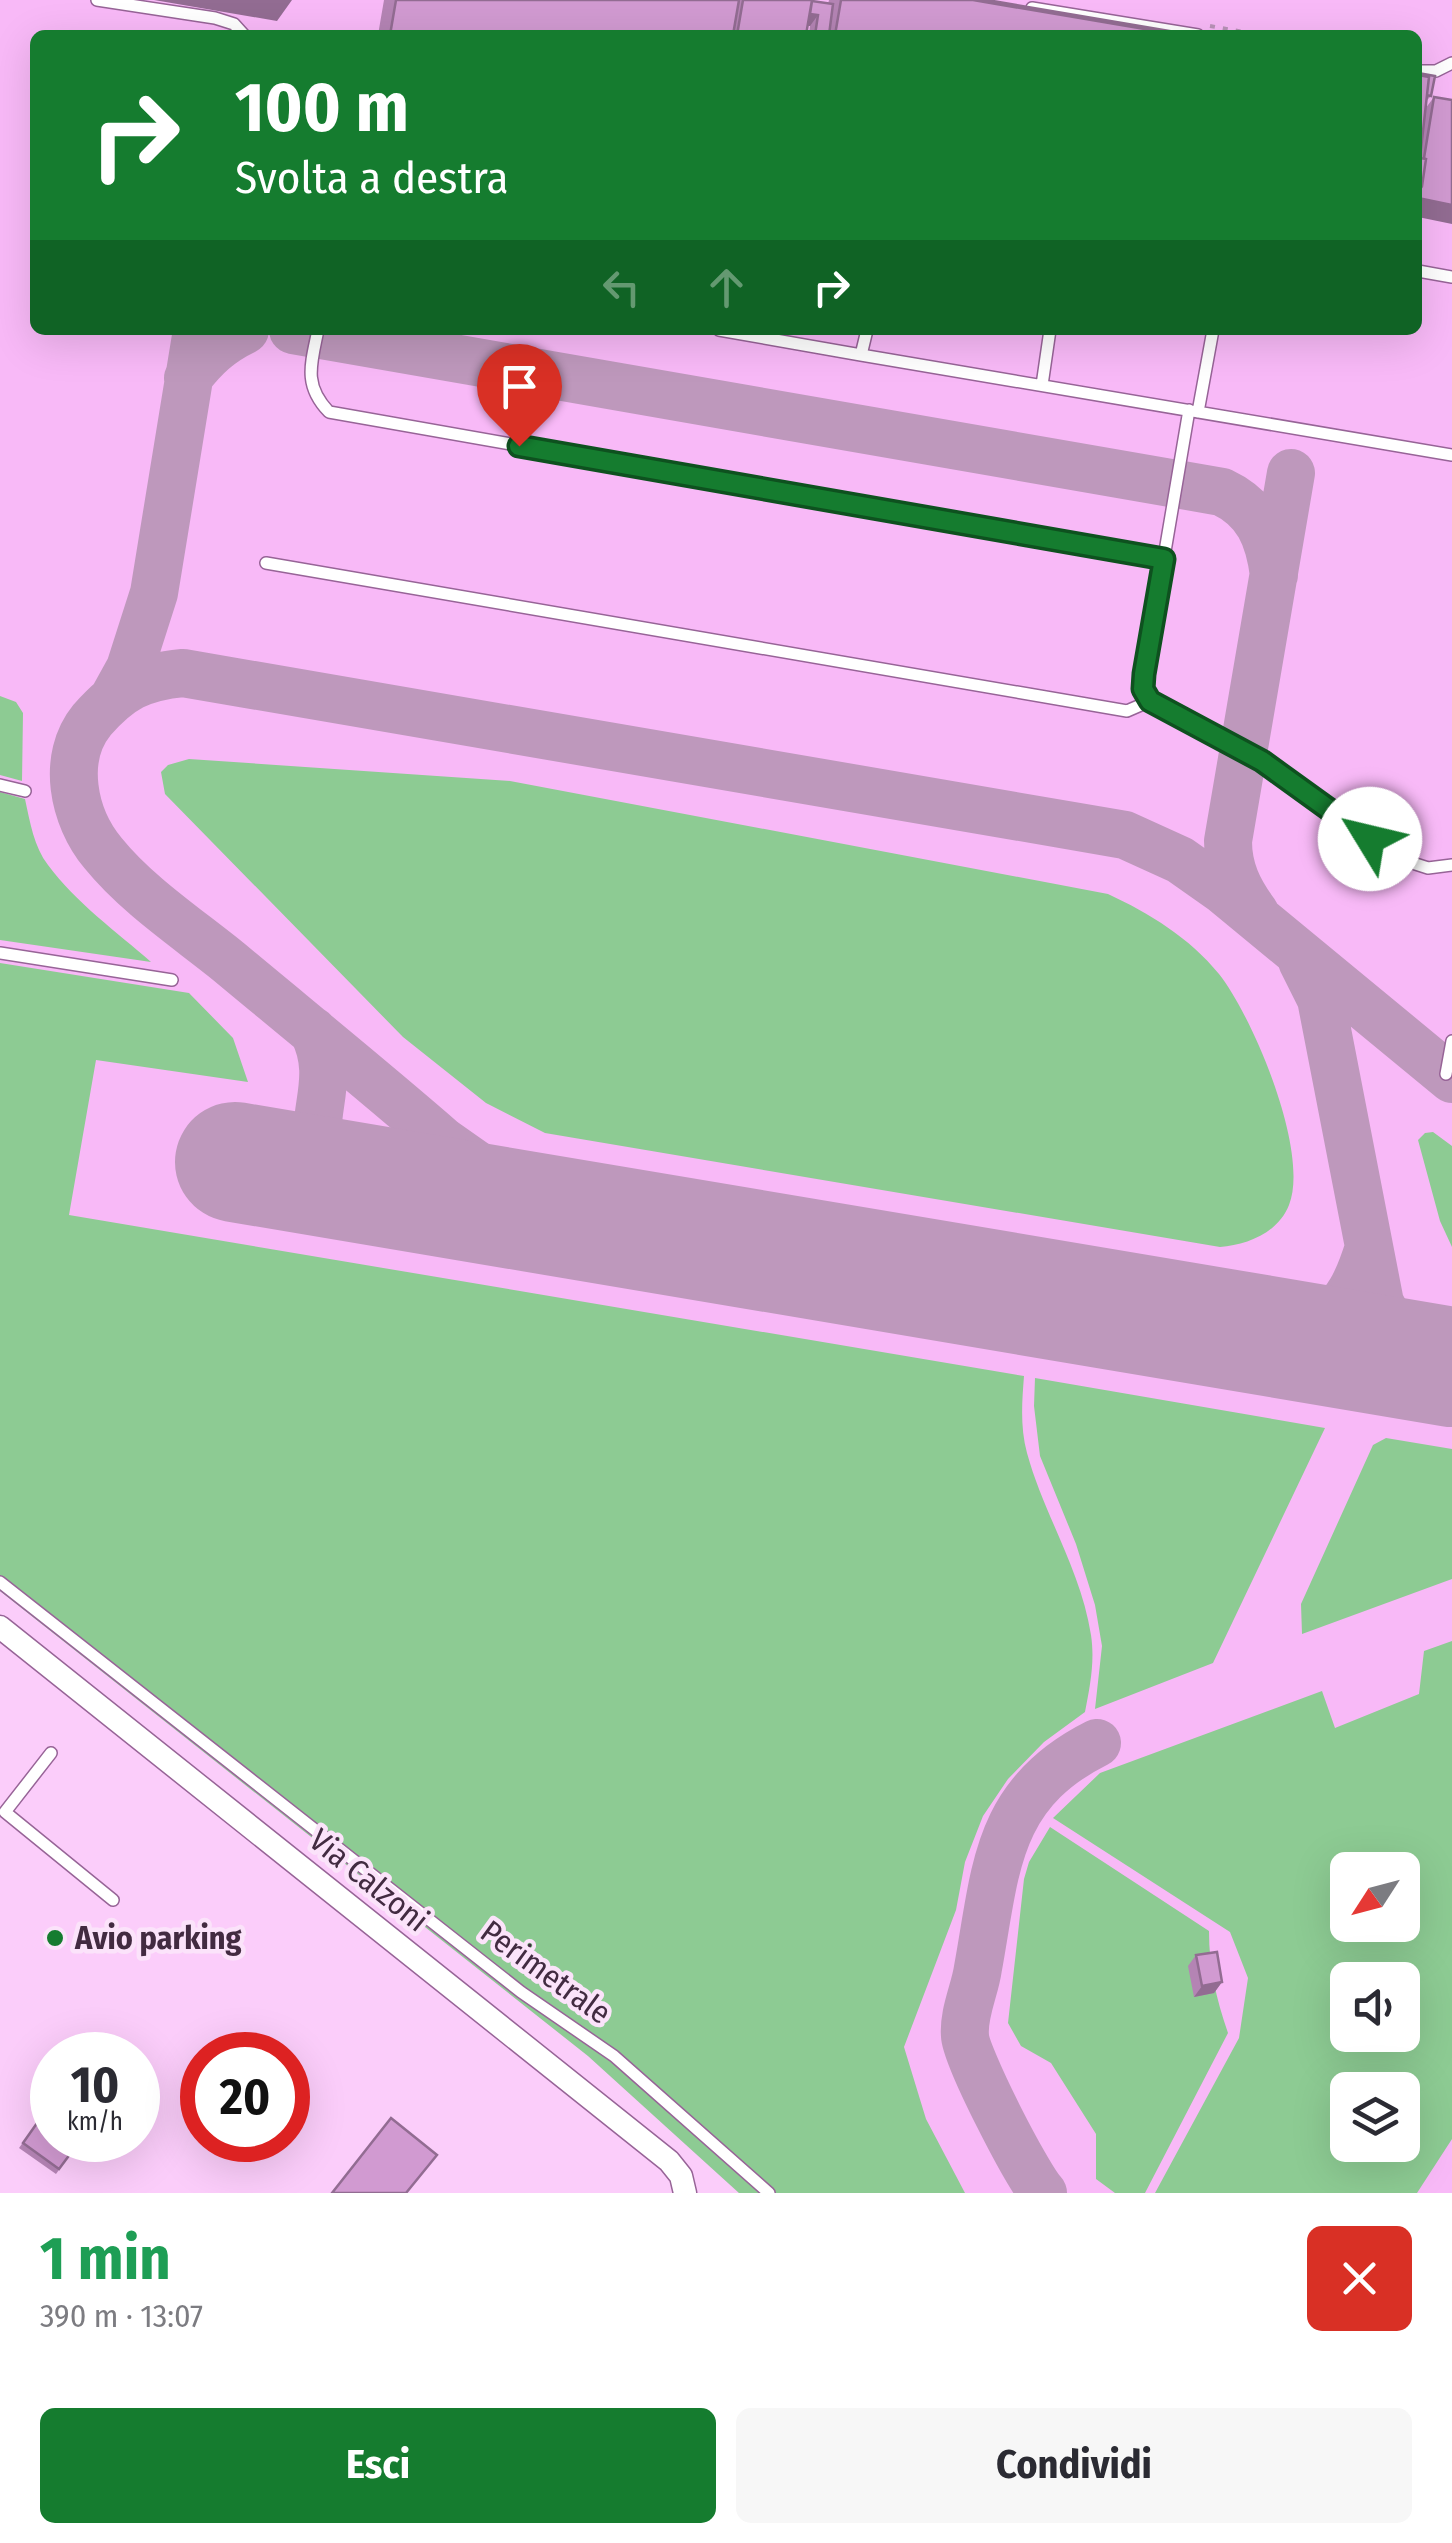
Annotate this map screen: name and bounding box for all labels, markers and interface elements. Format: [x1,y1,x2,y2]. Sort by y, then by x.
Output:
text: 100 m [235,66,409,150]
icon: right [70,70,200,200]
text: Svolta a destra [235,151,509,205]
icon: left [594,260,649,315]
icon: ahead [699,260,754,315]
icon: right [804,260,859,315]
pin [477,344,562,447]
icon: arrive [492,359,547,414]
position arrow [1318,787,1422,891]
street label: Via Calzoni [302,1821,436,1939]
north arrow [1330,1852,1420,1942]
map controls [1330,1852,1420,2162]
street label: Perimetrale [474,1912,618,2032]
place label: Avio parking [74,1919,242,1957]
marker: Avio parking [44,1927,66,1949]
button: sound [1330,1962,1420,2052]
speed limit sign: 20 [180,2032,310,2162]
text: 10 [71,2055,119,2115]
button: layers [1330,2072,1420,2162]
text: km/h [67,2107,123,2137]
text: 1 min [40,2223,171,2295]
button: close [1307,2226,1412,2331]
text: 390 m · 13:07 [40,2297,203,2335]
button: Esci [40,2408,716,2523]
button: Condividi [736,2408,1412,2523]

